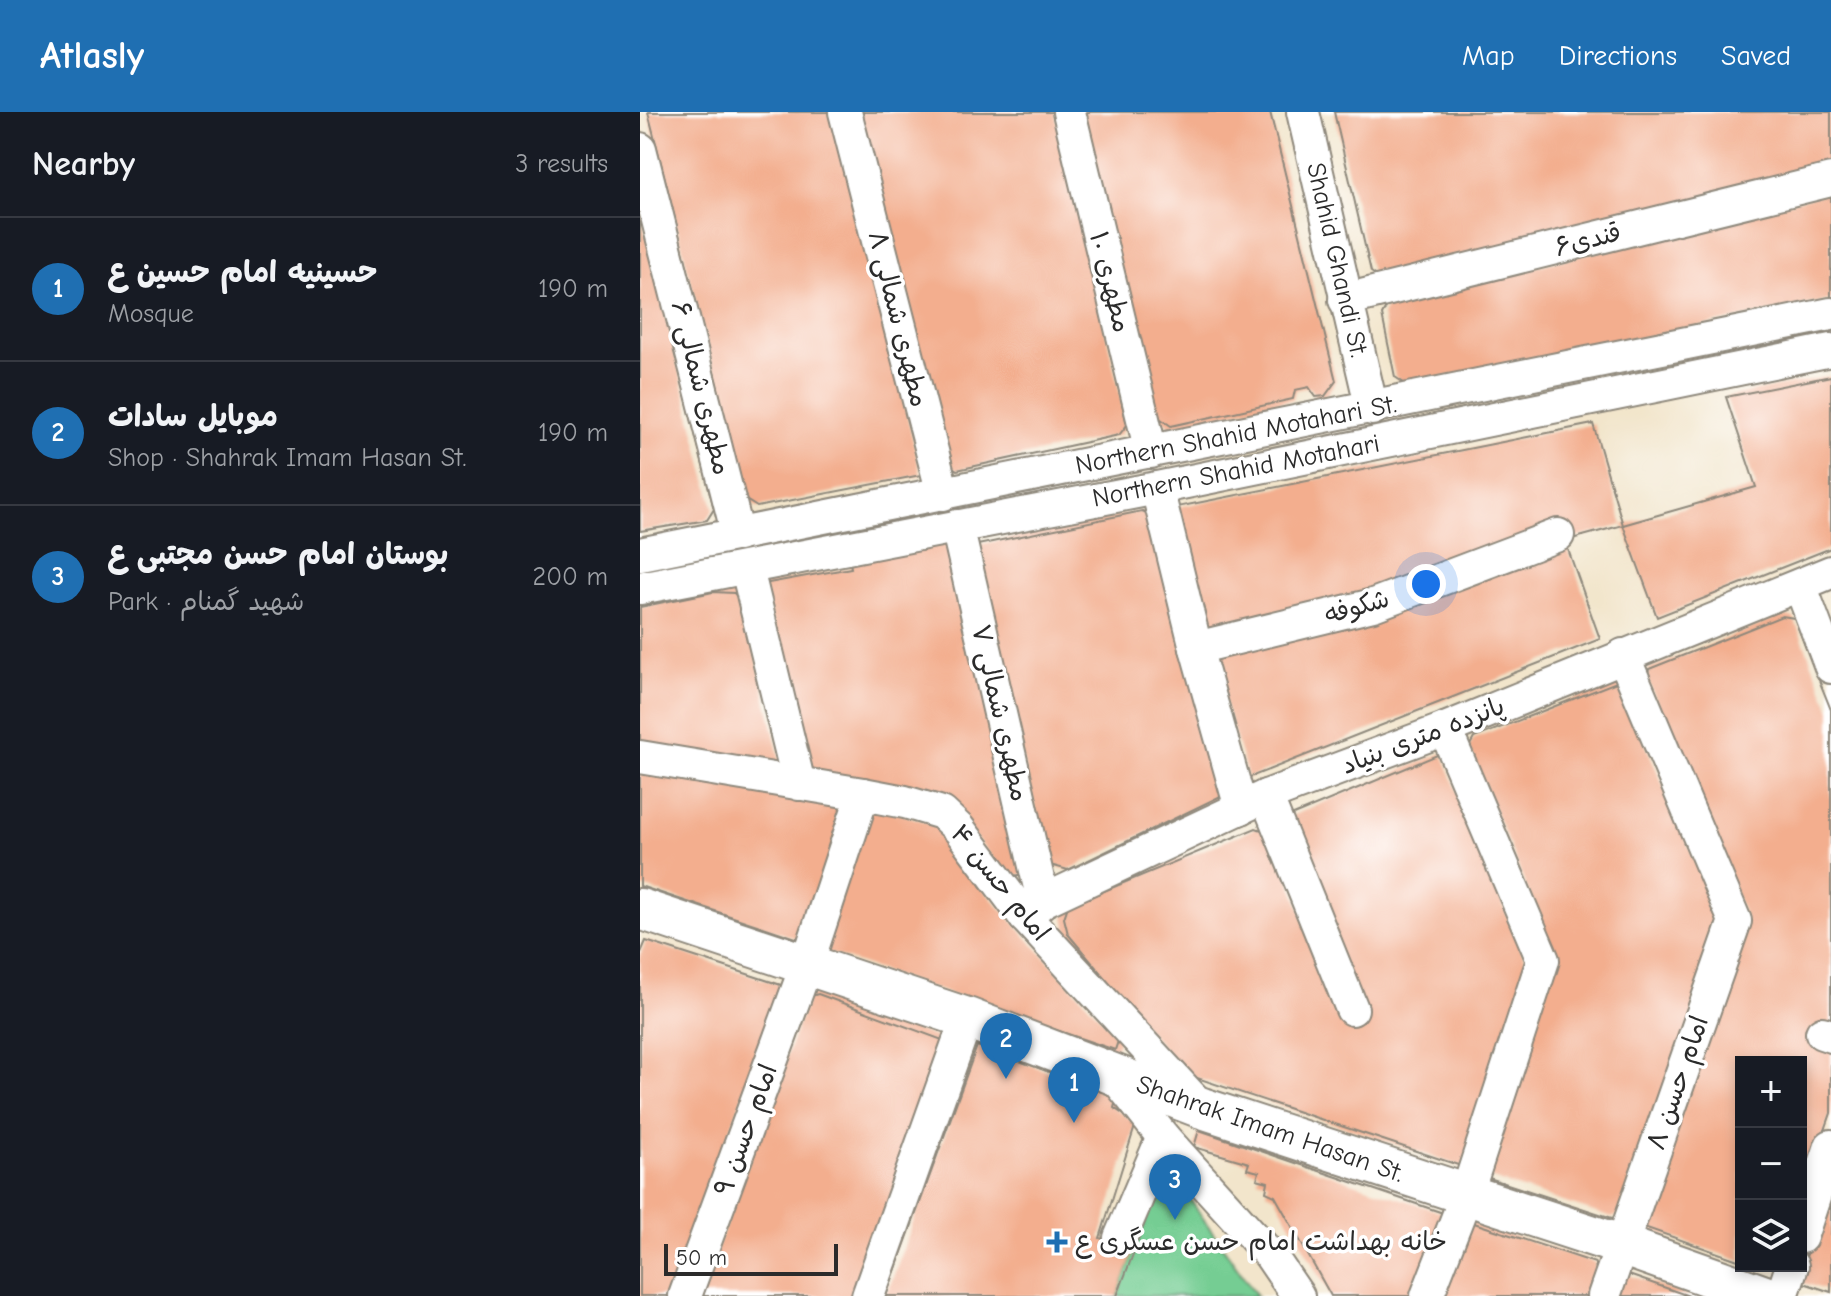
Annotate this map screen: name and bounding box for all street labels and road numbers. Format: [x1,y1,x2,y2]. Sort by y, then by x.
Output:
street label: Shahid Ghandi St. [1300,160,1374,360]
street label: قندی۶ [1552,217,1624,263]
street label: مطهری شمالی ۸ [861,228,934,410]
street label: مطهری ۱۰ [1083,228,1137,336]
street label: مطهری شمالی ۶ [664,298,737,478]
street label: Northern Shahid Motahari St. [1073,389,1399,481]
street label: Northern Shahid Motahari [1090,428,1382,514]
street label: شکوفه [1321,583,1393,631]
street label: مطهری شمالی ۷ [964,622,1035,805]
street label: پانزده متری بنیاد [1337,691,1509,782]
street label: امام حسن ۴ [941,819,1056,950]
street label: امام حسن ۸ [1641,1012,1719,1155]
street label: امام حسن ۹ [708,1060,787,1201]
street label: Shahrak Imam Hasan St. [1132,1069,1408,1189]

